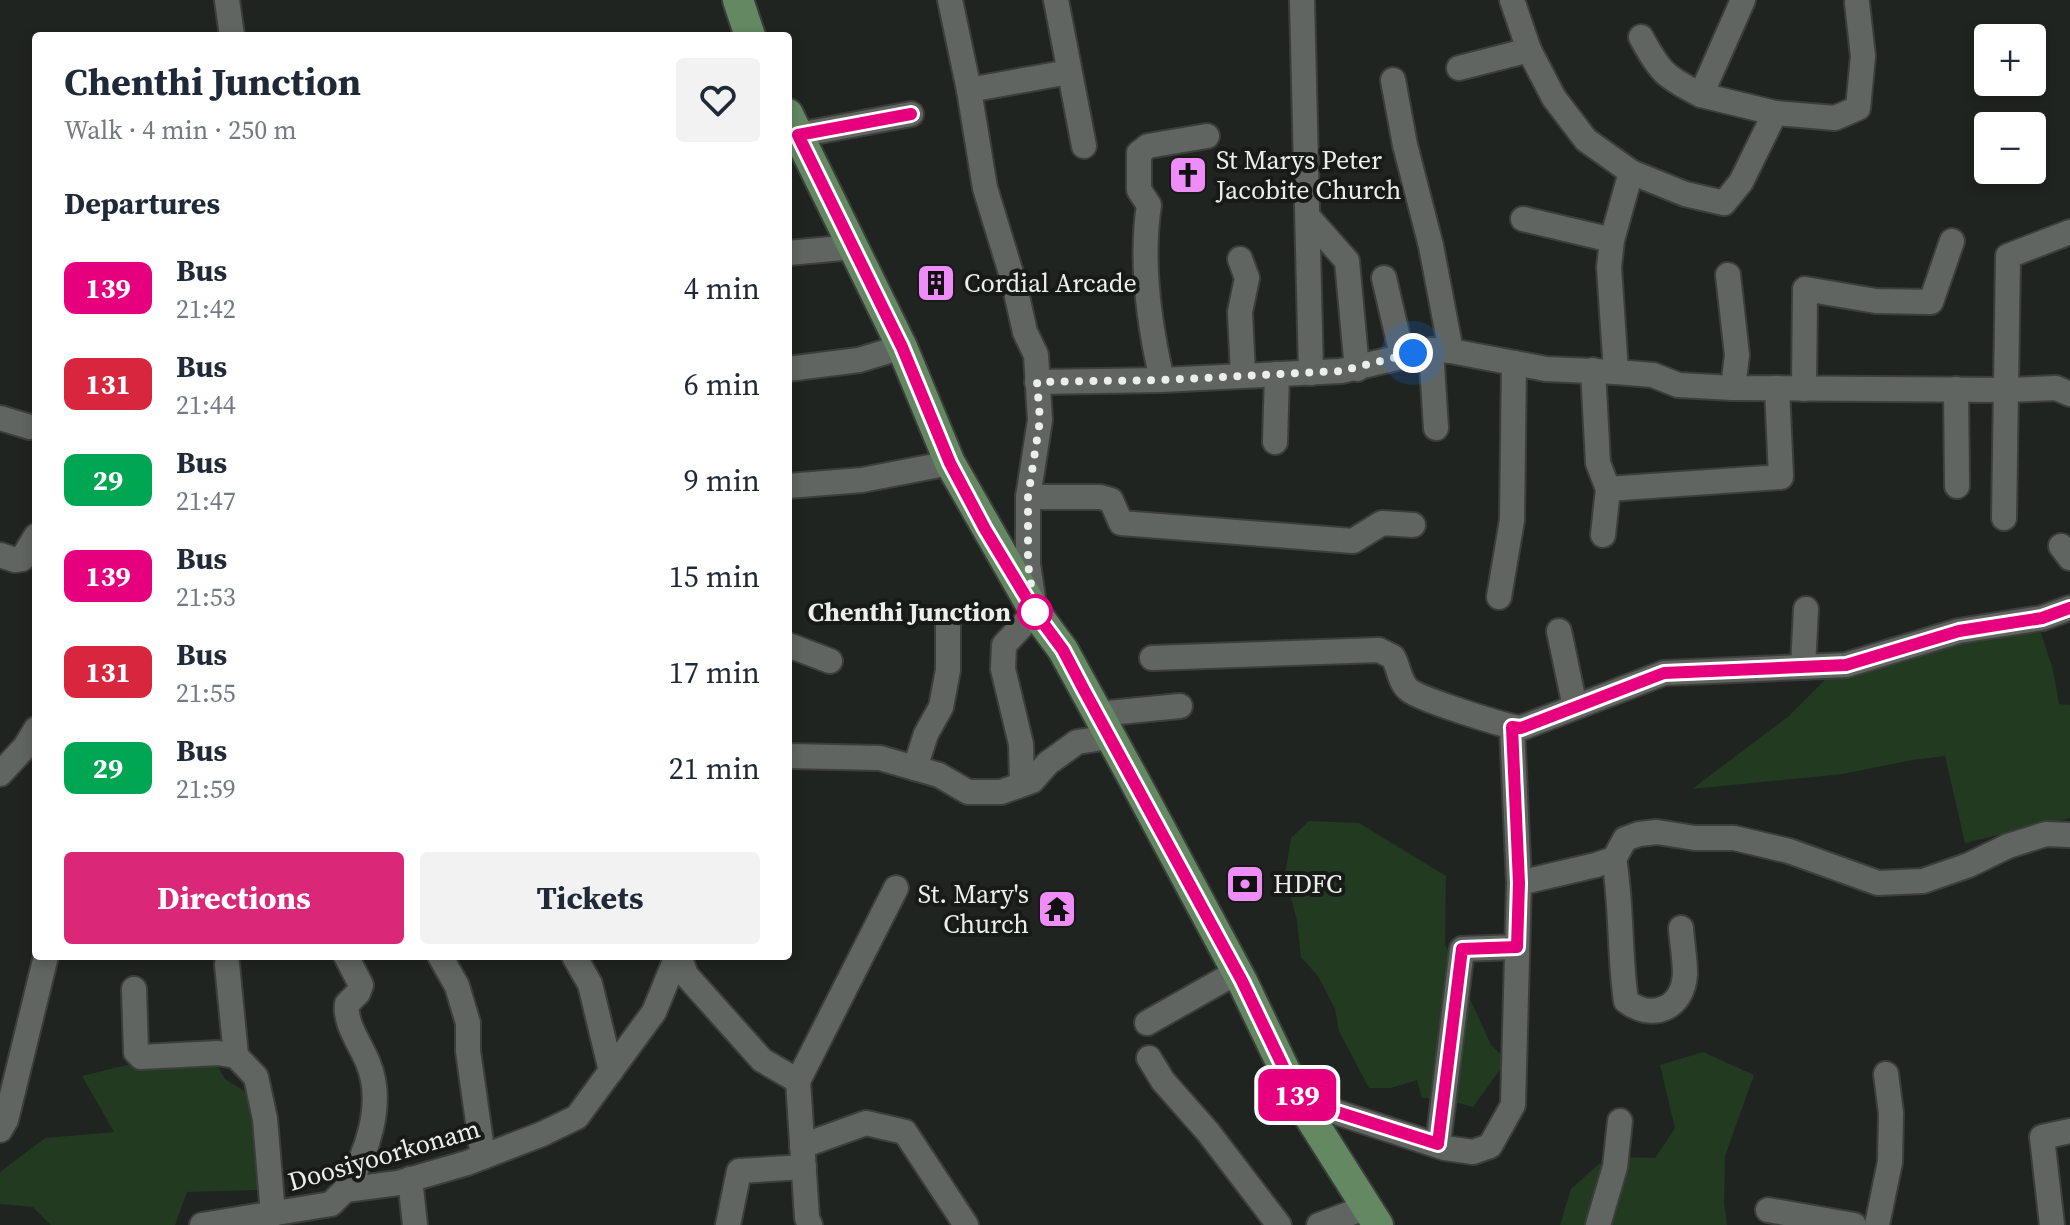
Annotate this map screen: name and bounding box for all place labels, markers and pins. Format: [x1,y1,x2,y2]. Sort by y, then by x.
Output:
place label: St Marys Peter Jacobite Church [1215,142,1401,208]
church icon: St Marys Peter Jacobite Church [1167,154,1209,196]
building icon: Cordial Arcade [915,262,957,304]
place label: Cordial Arcade [964,265,1137,301]
place label: Chenthi Junction [808,594,1011,630]
marker: Chenthi Junction [1018,595,1052,629]
bank icon: HDFC [1224,863,1266,905]
place label: HDFC [1273,866,1342,902]
place label: St. Mary's Church [918,876,1029,942]
temple icon: St. Mary's Church [1036,888,1078,930]

